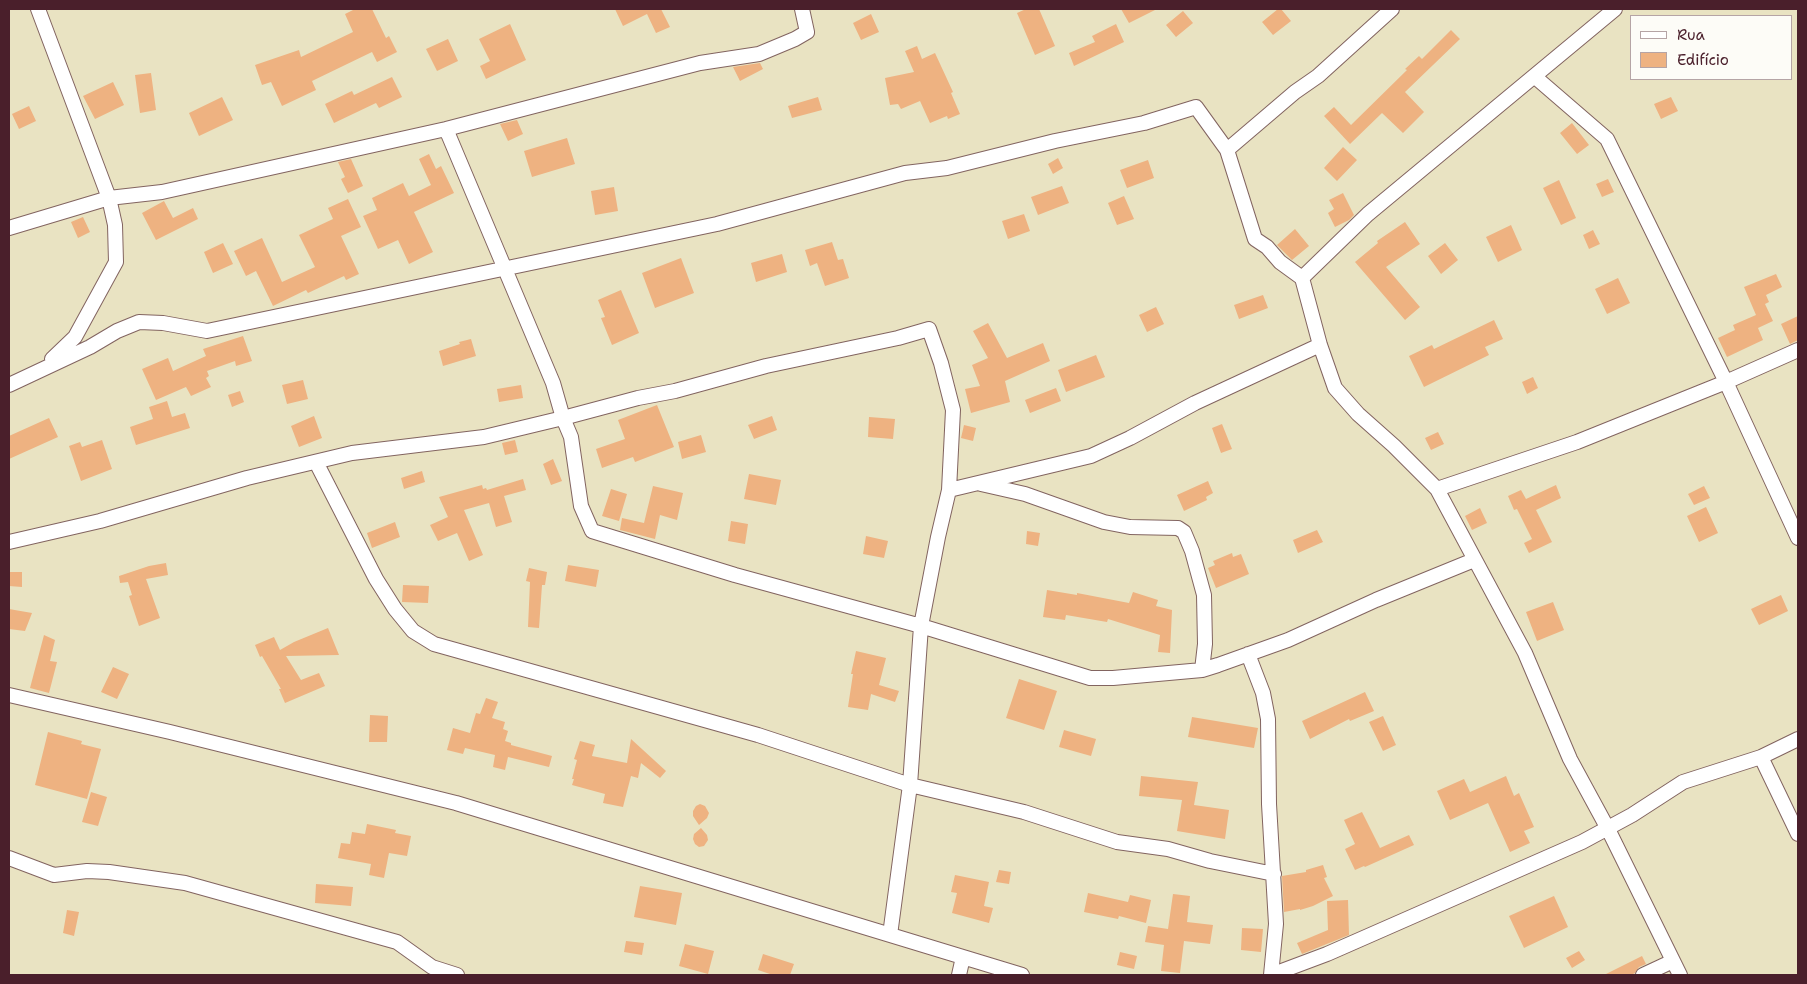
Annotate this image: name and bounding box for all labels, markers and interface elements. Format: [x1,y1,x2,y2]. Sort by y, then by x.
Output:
legend [1630,15,1792,80]
text: Rua [1677,25,1705,45]
text: Edifício [1677,50,1729,70]

